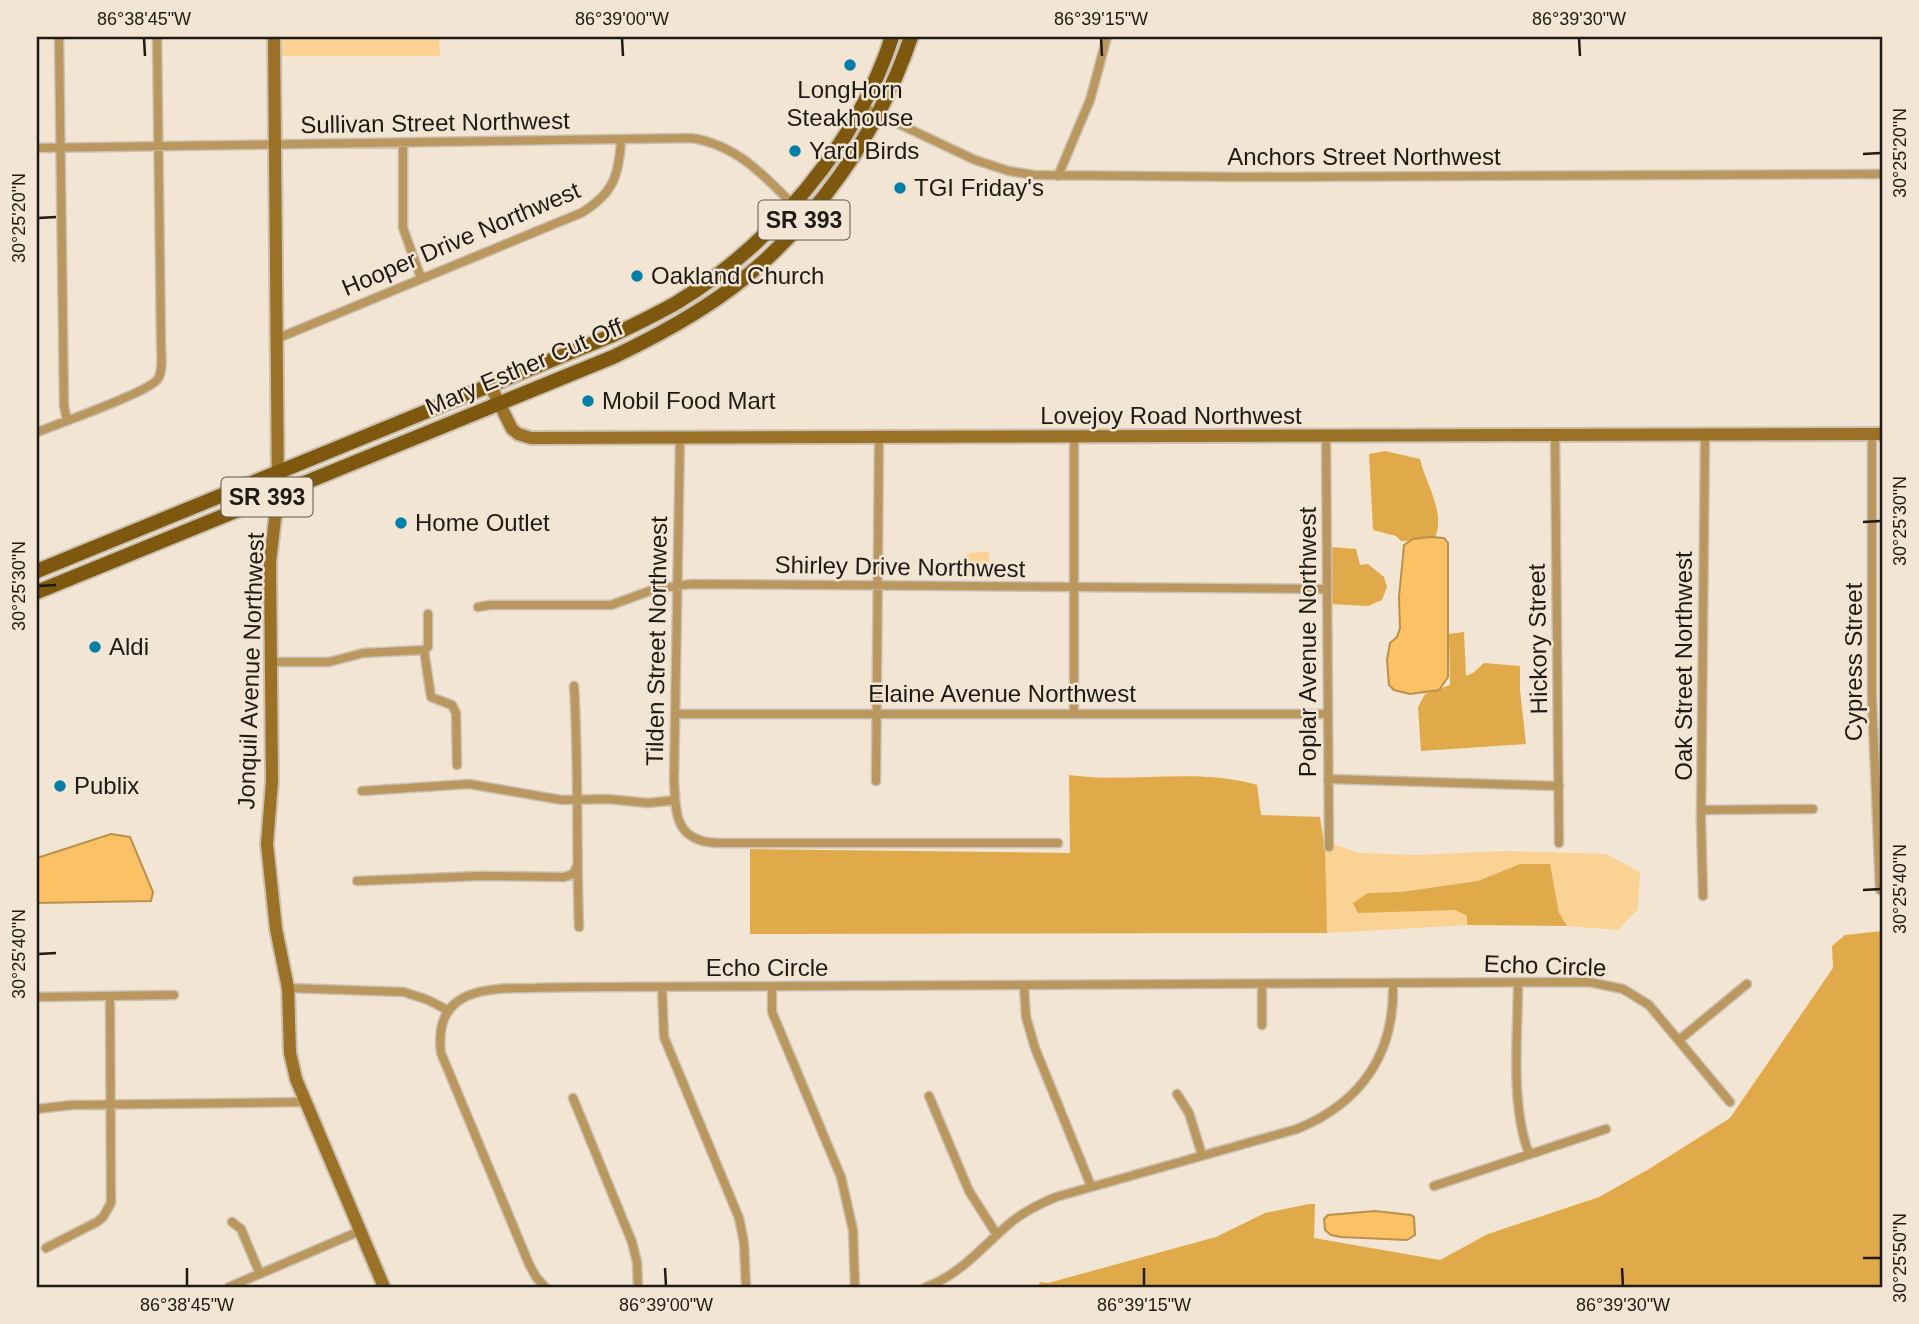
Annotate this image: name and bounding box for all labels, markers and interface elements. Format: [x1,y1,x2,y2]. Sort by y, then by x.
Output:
text: 86°38'45"W [97,9,191,29]
text: 86°39'00"W [575,9,669,29]
text: 86°39'15"W [1054,9,1148,29]
text: 86°39'30"W [1532,9,1626,29]
marker: LongHorn Steakhouse [842,57,858,73]
place label: LongHorn Steakhouse [787,76,913,131]
street label: Sullivan Street Northwest [300,107,570,138]
text: 30°25'20"N [1890,108,1910,198]
place label: Yard Birds [809,137,919,164]
marker: Yard Birds [787,143,803,159]
street label: Anchors Street Northwest [1227,143,1501,170]
text: 30°25'20"N [9,173,29,263]
place label: TGI Friday's [914,174,1044,201]
street label: Hooper Drive Northwest [338,176,584,301]
marker: TGI Friday's [892,180,908,196]
road number: SR 393 [758,200,850,240]
place label: Oakland Church [651,262,824,289]
marker: Oakland Church [629,268,645,284]
street label: Mary Esther Cut Off [421,313,627,420]
place label: Mobil Food Mart [602,387,776,414]
marker: Mobil Food Mart [580,393,596,409]
street label: Lovejoy Road Northwest [1040,402,1302,429]
text: 30°25'30"N [1890,476,1910,566]
road number: SR 393 [222,477,312,516]
street label: Poplar Avenue Northwest [1294,506,1321,777]
place label: Home Outlet [415,509,550,536]
marker: Home Outlet [393,515,409,531]
street label: Tilden Street Northwest [641,516,672,766]
street label: Jonquil Avenue Northwest [232,532,269,810]
text: 30°25'30"N [9,541,29,631]
street label: Shirley Drive Northwest [774,551,1026,582]
street label: Oak Street Northwest [1670,551,1697,781]
street label: Hickory Street [1523,563,1552,715]
street label: Cypress Street [1840,582,1867,741]
place label: Aldi [109,633,149,660]
marker: Aldi [87,639,103,655]
street label: Elaine Avenue Northwest [868,680,1136,707]
place label: Publix [74,772,139,799]
marker: Publix [52,778,68,794]
text: 30°25'40"N [1890,844,1910,934]
text: 30°25'40"N [9,909,29,999]
street label: Echo Circle [1483,950,1607,981]
street label: Echo Circle [706,954,828,981]
text: 30°25'50"N [1890,1213,1910,1303]
text: 86°38'45"W [140,1295,234,1315]
text: 86°39'00"W [619,1295,713,1315]
text: 86°39'15"W [1097,1295,1191,1315]
text: 86°39'30"W [1576,1295,1670,1315]

